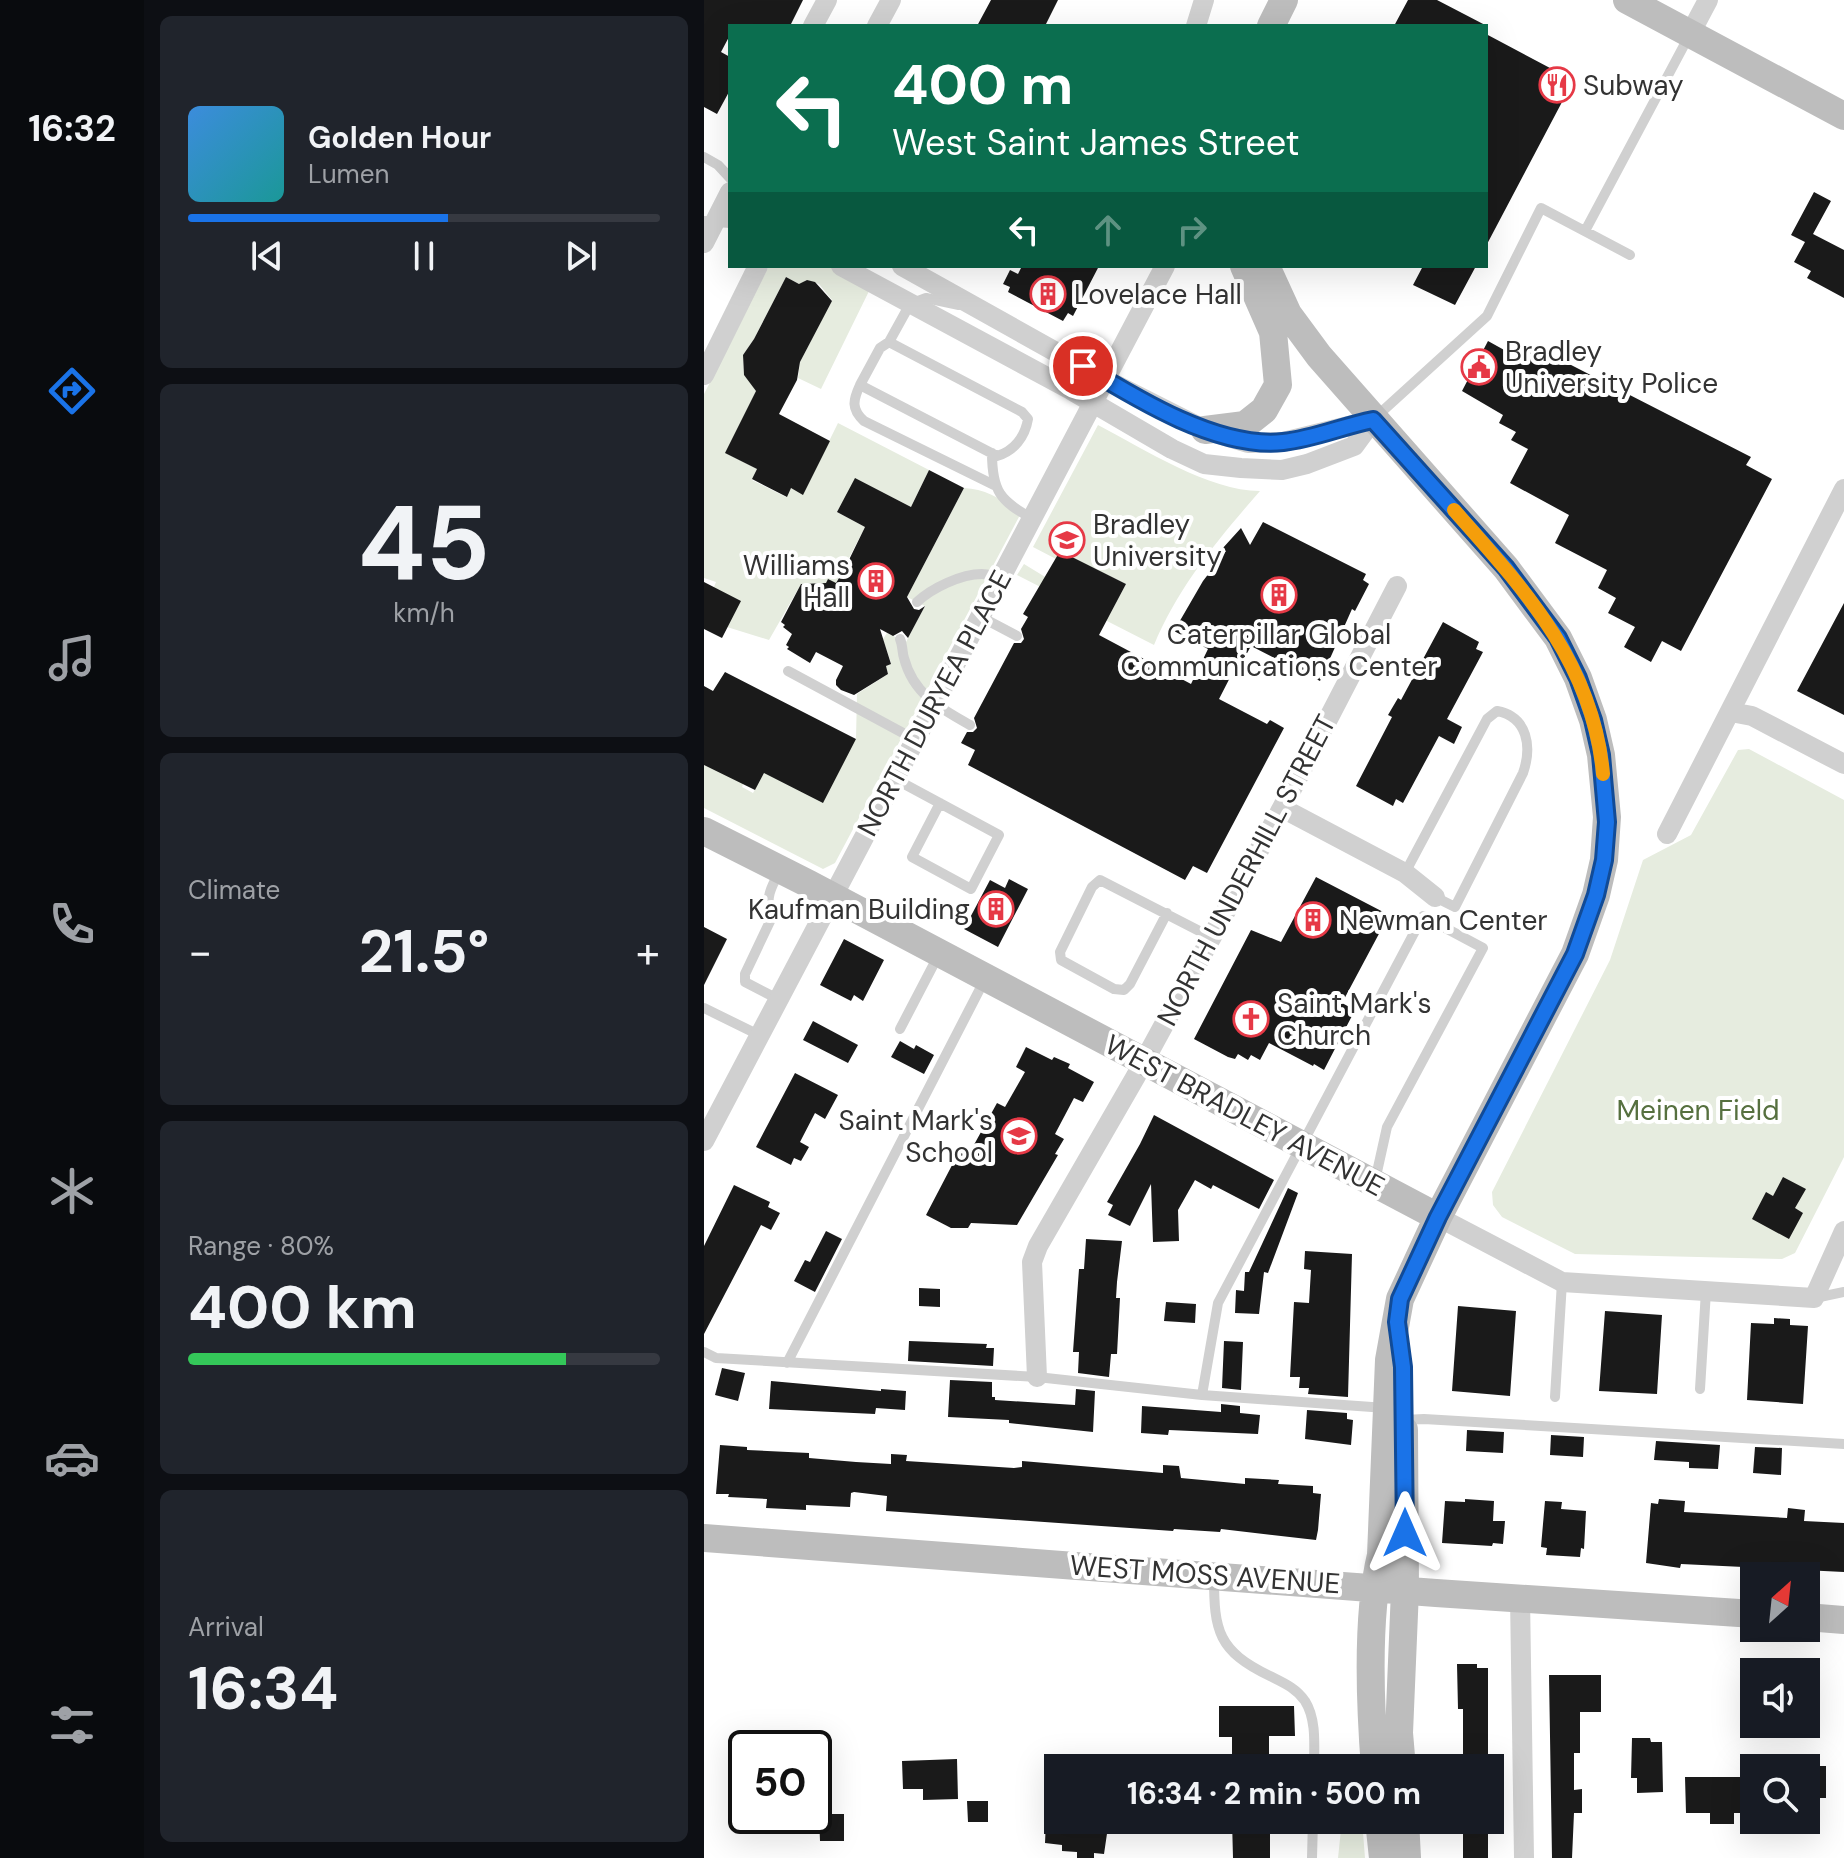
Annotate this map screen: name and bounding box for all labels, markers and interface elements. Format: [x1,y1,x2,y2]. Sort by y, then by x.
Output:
text: 400 m [892,48,1073,121]
icon: left [760,56,864,160]
restaurant icon: Subway [1538,66,1576,104]
place label: Subway [1583,67,1684,104]
text: 16:32 [28,105,116,152]
text: Golden Hour [308,118,491,157]
text: West Saint James Street [892,119,1300,166]
text: Lumen [308,157,389,191]
icon: left [1002,208,1046,252]
icon: ahead [1086,208,1130,252]
icon: right [1170,208,1214,252]
icon: previous [245,234,289,278]
icon: pause [402,234,446,278]
icon: next [559,234,603,278]
building icon: Lovelace Hall [1029,275,1067,313]
place label: Lovelace Hall [1074,276,1242,313]
pin [1049,332,1117,400]
place label: Bradley University Police [1505,333,1718,402]
icon: arrive [1061,344,1105,388]
public building icon: Bradley University Police [1460,348,1498,386]
icon: directions [44,363,100,419]
text: 45 [358,476,490,611]
place label: Bradley University [1093,506,1222,575]
school or university icon: Bradley University [1048,521,1086,559]
place label: Williams Hall [743,547,850,616]
building icon: Williams Hall [857,562,895,600]
street label: NORTH DURYEA PLACE [849,564,1020,842]
building icon: Caterpillar Global Communications Center [1260,576,1298,614]
text: km/h [393,596,455,630]
place label: Caterpillar Global Communications Center [1120,616,1438,685]
icon: music [44,630,100,686]
street label: NORTH UNDERHILL STREET [1149,708,1344,1032]
text: Climate [188,873,280,907]
building icon: Kaufman Building [977,890,1015,928]
place label: Kaufman Building [748,891,970,928]
icon: phone [44,896,100,952]
building icon: Newman Center [1294,901,1332,939]
place label: Newman Center [1339,902,1548,939]
text: 21.5° [359,912,489,991]
text: − [188,923,212,981]
text: + [636,923,660,981]
place label: Saint Mark's Church [1277,985,1431,1054]
church icon: Saint Mark's Church [1232,1000,1270,1038]
street label: WEST BRADLEY AVENUE [1099,1026,1391,1205]
park label: Meinen Field [1616,1092,1780,1129]
place label: Saint Mark's School [839,1102,993,1171]
school or university icon: Saint Mark's School [1000,1117,1038,1155]
icon: climate [44,1163,100,1219]
text: Range · 80% [188,1229,334,1263]
text: 400 km [188,1268,417,1347]
icon: car [44,1430,100,1486]
position arrow [1363,1491,1447,1575]
street label: WEST MOSS AVENUE [1069,1547,1341,1602]
north arrow [1740,1562,1820,1642]
map controls [1740,1562,1820,1834]
text: Arrival [188,1610,264,1644]
text: 16:34 [188,1649,338,1728]
button: sound [1740,1658,1820,1738]
icon: filters [44,1697,100,1753]
speed limit sign: 50 [728,1730,832,1834]
button: search [1740,1754,1820,1834]
text: 16:34 · 2 min · 500 m [1127,1774,1421,1813]

